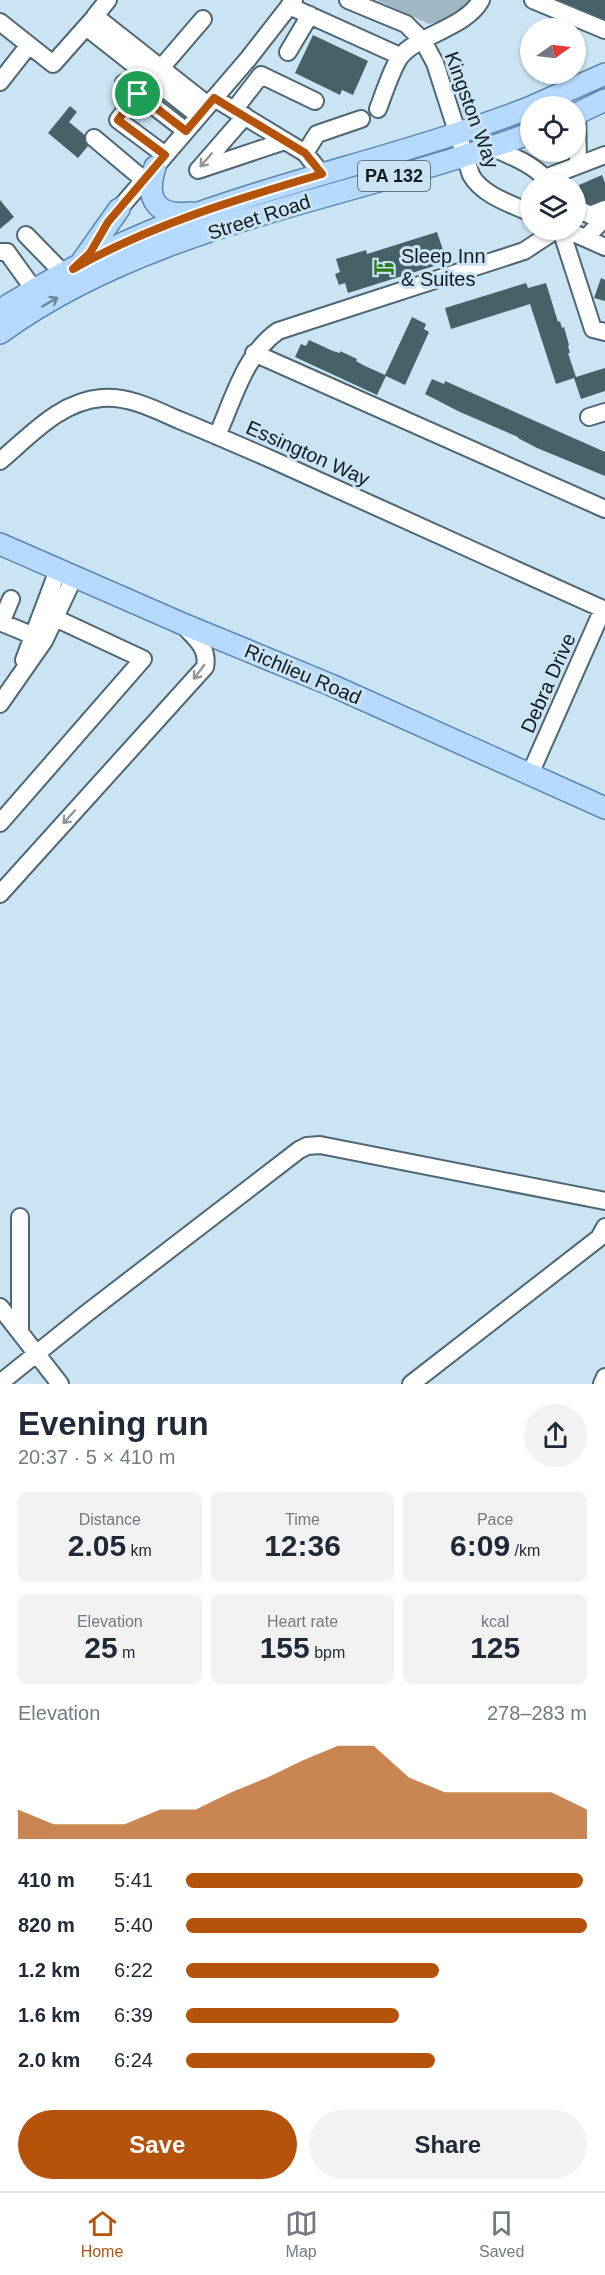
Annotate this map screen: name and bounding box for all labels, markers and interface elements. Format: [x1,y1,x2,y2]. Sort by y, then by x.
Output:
north arrow [520,18,586,84]
map controls [520,18,586,240]
street label: Kingston Way [441,49,503,171]
pin [112,68,163,119]
icon: arrive [121,77,154,110]
button: locate [520,96,586,162]
one-way arrow [199,152,213,167]
road number: PA 132 [358,161,430,191]
button: layers [520,174,586,240]
street label: Street Road [205,190,313,244]
place label: Sleep Inn & Suites [401,245,486,290]
hotel icon: Sleep Inn & Suites [372,255,396,279]
one-way arrow [41,296,58,308]
street label: Essington Way [243,416,373,490]
street label: Debra Drive [516,630,580,736]
street label: Richlieu Road [241,640,365,708]
one-way arrow [193,664,206,680]
one-way arrow [63,809,77,824]
button: share [524,1404,587,1467]
text: Evening run [18,1405,209,1442]
text: 20:37 · 5 × 410 m [18,1446,175,1468]
text: Distance [79,1511,141,1528]
text: Time [285,1511,320,1528]
text: Pace [477,1511,513,1528]
text: 2.05 [68,1529,126,1562]
text: 12:36 [264,1529,341,1562]
text: 6:09 [450,1529,510,1562]
text: km [126,1542,152,1559]
text: /km [510,1542,540,1559]
text: Elevation [77,1613,143,1630]
text: Heart rate [267,1613,338,1630]
text: kcal [481,1613,509,1630]
text: 25 [84,1631,118,1664]
text: 155 [260,1631,310,1664]
text: 125 [470,1631,520,1664]
text: m [118,1644,135,1661]
text: bpm [310,1644,345,1661]
text: Elevation [18,1702,100,1724]
text: 278–283 m [487,1702,587,1724]
text: 410 m [18,1869,75,1891]
text: 5:41 [114,1869,153,1891]
text: 820 m [18,1914,75,1936]
text: 5:40 [114,1914,153,1936]
text: 1.2 km [18,1959,80,1981]
text: 6:22 [114,1959,153,1981]
text: 1.6 km [18,2004,80,2026]
text: 6:39 [114,2004,153,2026]
text: 2.0 km [18,2049,80,2071]
text: 6:24 [114,2049,153,2071]
button: Save [18,2110,297,2179]
button: Share [309,2110,587,2179]
tab: Home [81,2207,123,2261]
tab: Map [285,2207,318,2261]
tab: Saved [479,2207,524,2261]

